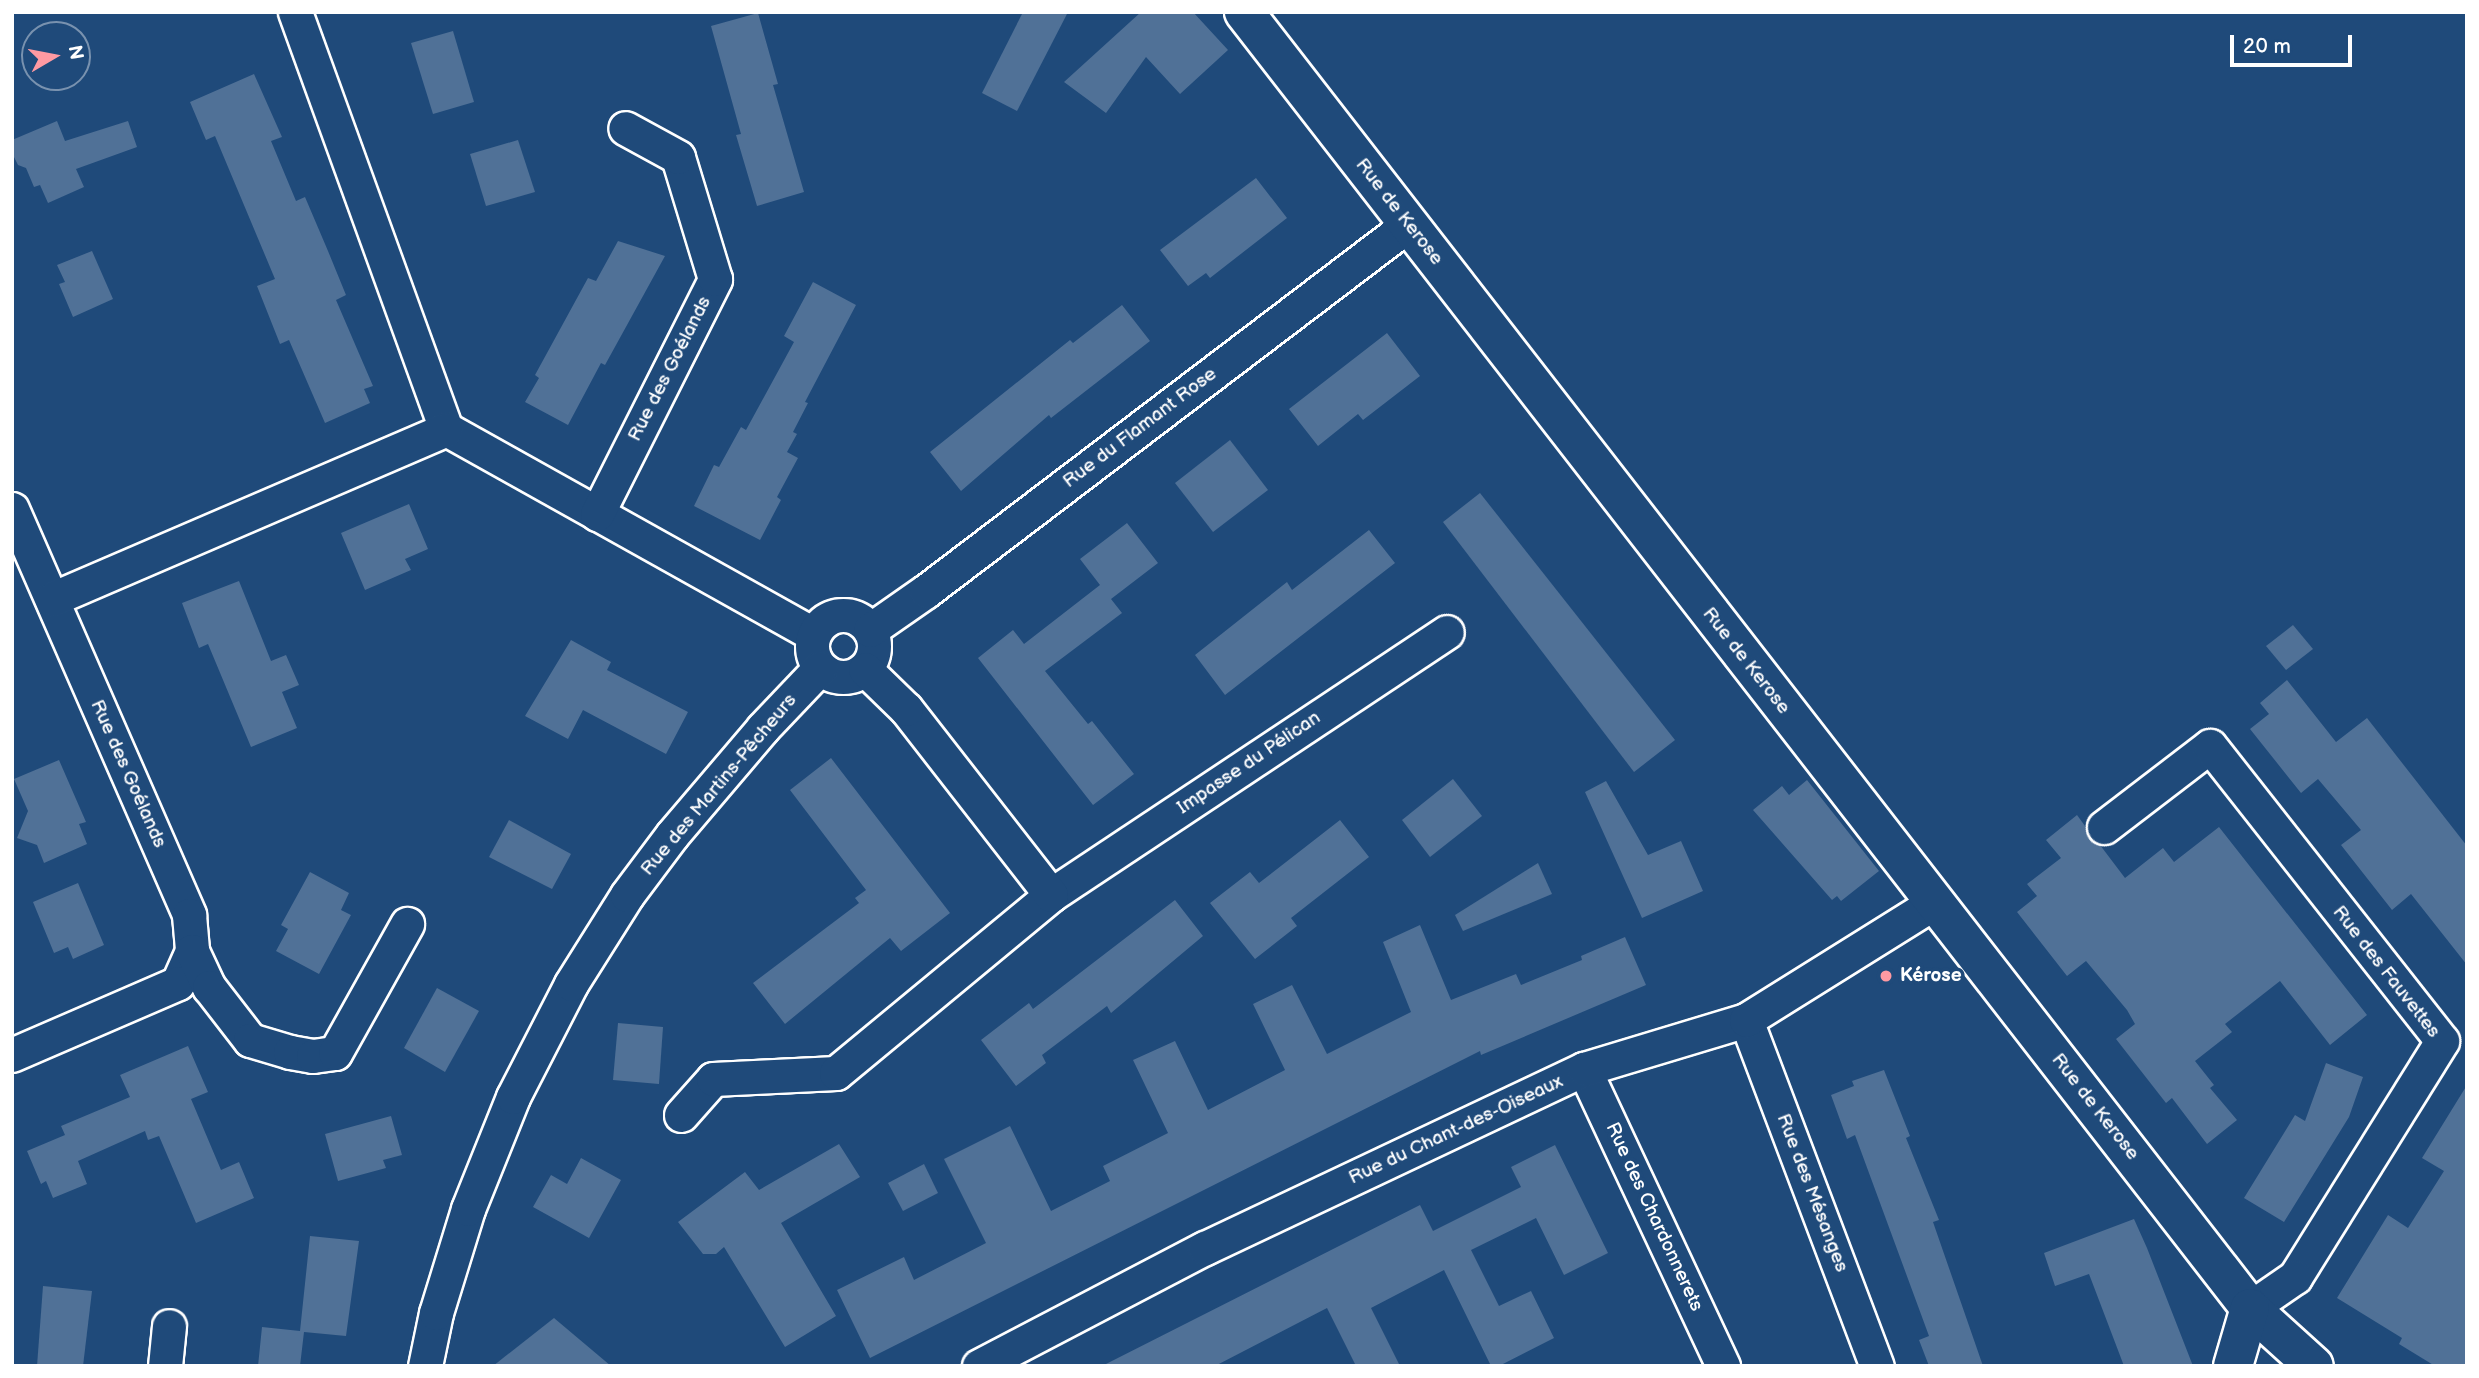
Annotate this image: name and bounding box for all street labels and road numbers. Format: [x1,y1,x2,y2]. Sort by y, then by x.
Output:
street label: Rue de Kerose [1350,154,1448,270]
street label: Rue des Goélands [624,293,716,445]
street label: Rue du Flamant Rose [1059,363,1221,493]
street label: Rue de Kerose [1697,603,1795,719]
street label: Rue des Martins-Pêcheurs [636,690,802,880]
street label: Rue des Goélands [85,696,171,852]
street label: Impasse du Pélican [1173,707,1325,819]
street label: Rue des Fauvettes [2327,901,2445,1043]
street label: Rue de Kerose [2046,1049,2144,1165]
street label: Rue du Chant-des-Oiseaux [1345,1070,1567,1190]
street label: Rue des Mésanges [1771,1111,1853,1275]
street label: Rue des Chardonnerets [1600,1119,1708,1315]

